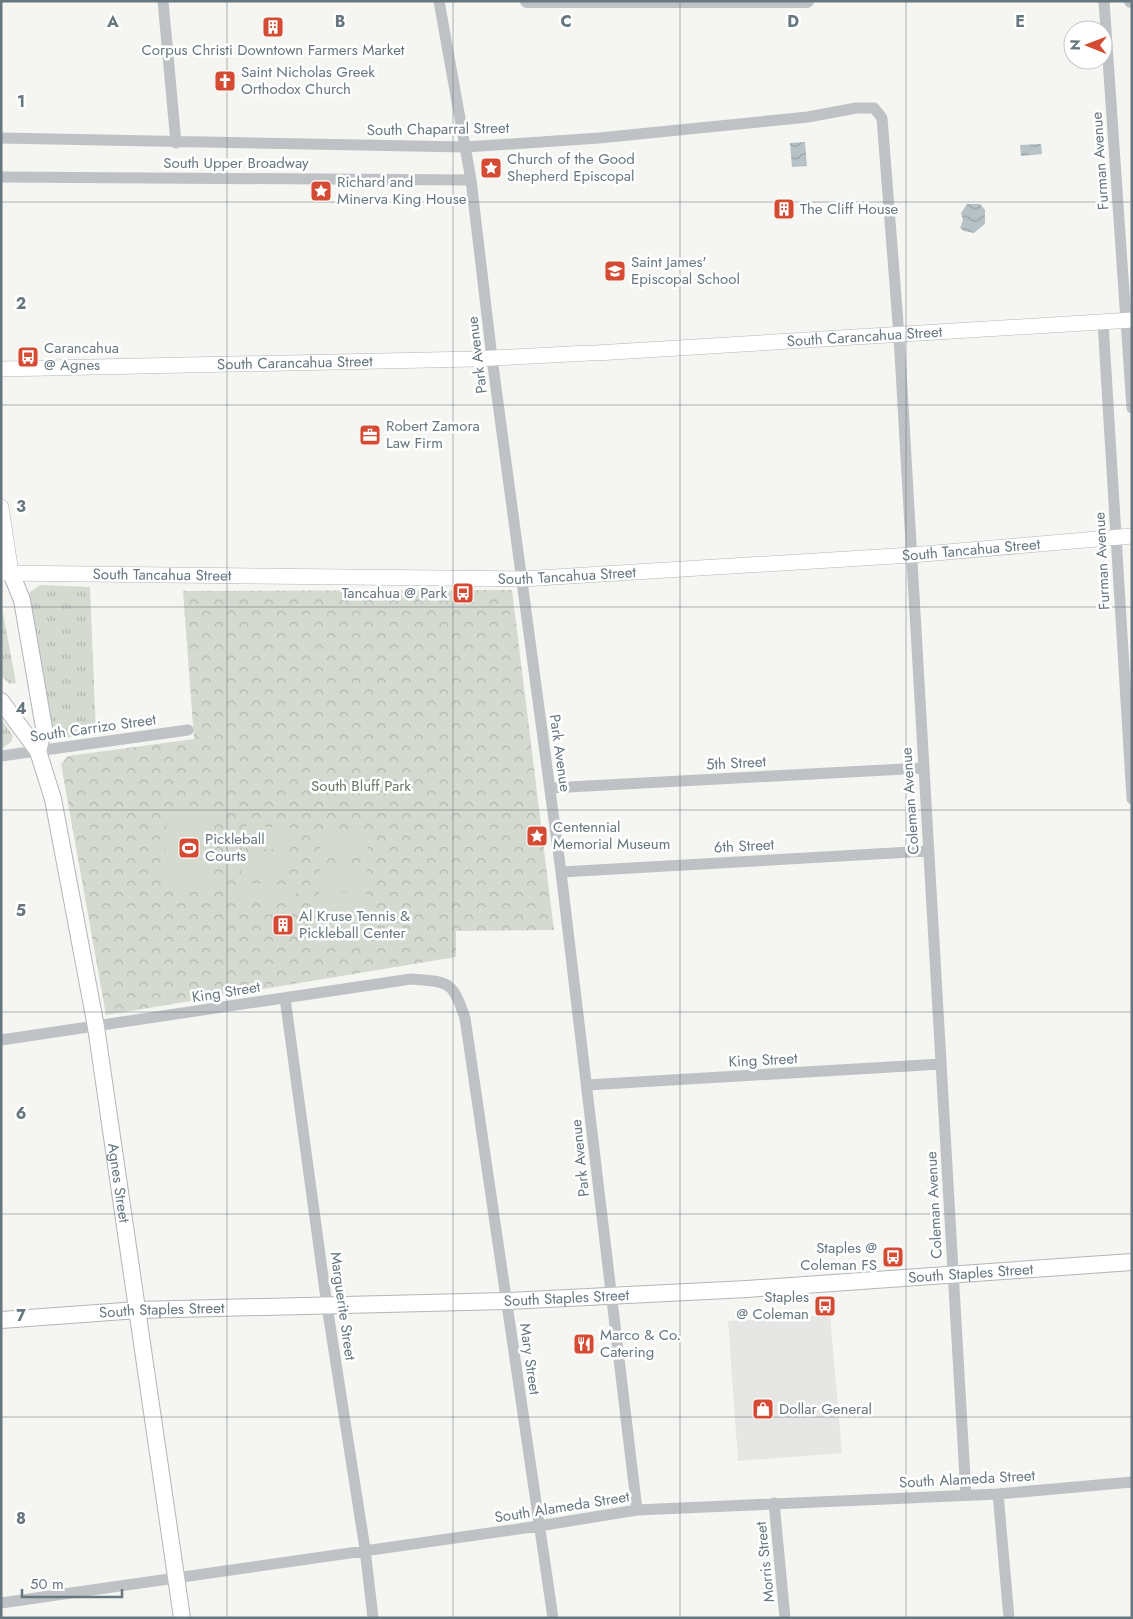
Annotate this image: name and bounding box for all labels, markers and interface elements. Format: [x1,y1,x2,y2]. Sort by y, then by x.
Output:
text: A [106,10,119,33]
text: B [335,10,345,33]
text: C [560,10,572,33]
text: D [787,10,799,33]
text: E [1015,10,1025,33]
building icon: Corpus Christi Downtown Farmers Market [261,15,285,39]
north arrow [1063,20,1113,70]
place label: Corpus Christi Downtown Farmers Market [142,39,405,61]
text: N [1065,39,1085,51]
place label: Saint Nicholas Greek Orthodox Church [241,61,375,100]
church icon: Saint Nicholas Greek Orthodox Church [213,69,237,93]
text: 1 [17,90,25,113]
street label: Furman Avenue [1086,111,1114,211]
street label: South Chaparral Street [366,117,510,141]
place label: Church of the Good Shepherd Episcopal [507,148,635,187]
street label: South Upper Broadway [163,152,309,174]
place icon: Church of the Good Shepherd Episcopal [479,156,503,180]
place label: Richard and Minerva King House [337,171,467,210]
place icon: Richard and Minerva King House [309,179,333,203]
building icon: The Cliff House [772,197,796,221]
place label: The Cliff House [800,198,899,220]
place label: Saint James' Episcopal School [631,251,740,290]
school or university icon: Saint James' Episcopal School [603,259,627,283]
text: 2 [16,292,26,315]
street label: Park Avenue [461,315,493,395]
street label: South Carancahua Street [786,321,943,352]
place label: Carancahua @ Agnes [44,337,119,376]
bus stop icon: Carancahua @ Agnes [16,345,40,369]
street label: South Carancahua Street [217,350,373,375]
place label: Robert Zamora Law Firm [386,415,480,454]
office icon: Robert Zamora Law Firm [358,423,382,447]
text: 3 [16,495,26,518]
street label: Furman Avenue [1088,511,1116,611]
street label: South Tancahua Street [901,533,1041,567]
street label: South Tancahua Street [497,561,637,590]
street label: South Tancahua Street [93,563,232,587]
bus stop icon: Tancahua @ Park [451,581,475,605]
place label: Tancahua @ Park [342,582,447,604]
text: 4 [15,697,27,720]
street label: South Carrizo Street [29,708,158,748]
street label: Park Avenue [544,713,576,793]
street label: Coleman Avenue [895,746,925,855]
street label: 5th Street [705,750,767,776]
park label: South Bluff Park [311,775,411,797]
place label: Centennial Memorial Museum [553,816,670,855]
place icon: Centennial Memorial Museum [525,824,549,848]
place label: Pickleball Courts [205,828,265,867]
street label: 6th Street [713,833,775,859]
sports icon: Pickleball Courts [177,836,201,860]
text: 5 [16,899,26,922]
place label: Al Kruse Tennis & Pickleball Center [299,905,410,944]
building icon: Al Kruse Tennis & Pickleball Center [271,913,295,937]
street label: King Street [190,976,262,1008]
street label: King Street [728,1047,798,1073]
text: 6 [16,1102,26,1125]
street label: Park Avenue [565,1118,595,1198]
street label: Agnes Street [102,1141,135,1225]
street label: Coleman Avenue [920,1150,948,1259]
place label: Staples @ Coleman FS [800,1237,877,1276]
bus stop icon: Staples @ Coleman FS [881,1245,905,1269]
street label: Marguerite Street [325,1250,362,1362]
street label: South Staples Street [907,1258,1034,1289]
street label: South Staples Street [503,1284,630,1312]
place label: Staples @ Coleman [737,1286,809,1325]
bus stop icon: Staples @ Coleman [813,1294,837,1318]
street label: South Staples Street [98,1297,225,1324]
text: 7 [16,1304,26,1327]
street label: Mary Street [514,1322,546,1396]
place label: Marco & Co. Catering [600,1324,681,1363]
restaurant icon: Marco & Co. Catering [572,1332,596,1356]
shop icon: Dollar General [751,1397,775,1421]
place label: Dollar General [779,1398,872,1420]
street label: South Alameda Street [898,1464,1036,1494]
street label: South Alameda Street [493,1485,631,1529]
text: 8 [16,1507,26,1530]
street label: Morris Street [750,1520,780,1603]
scale bar [22,1566,122,1598]
text: 50 m [30,1573,64,1595]

